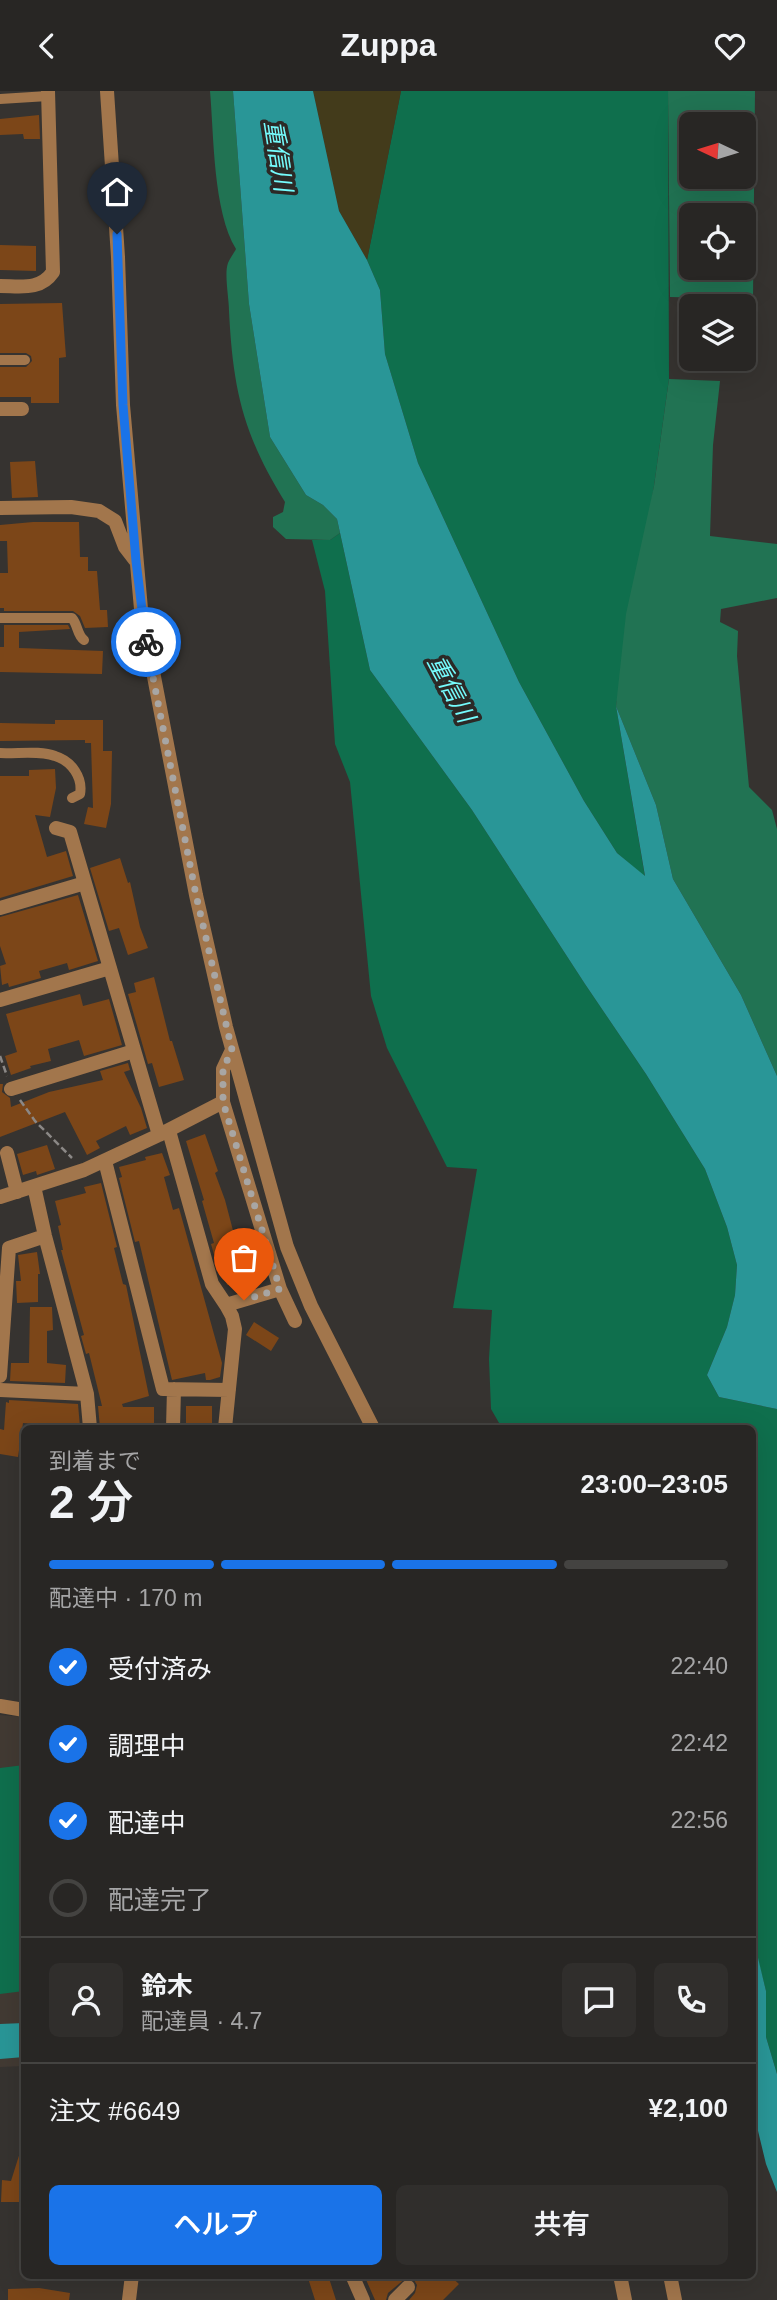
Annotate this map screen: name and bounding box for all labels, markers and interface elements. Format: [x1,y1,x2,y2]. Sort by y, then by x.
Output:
icon: back [28,27,66,65]
text: Zuppa [341,27,436,63]
icon: heart [711,27,749,65]
north arrow [679,112,756,189]
map controls [679,112,756,371]
water label: 重信川 [260,118,298,197]
pin [87,162,147,234]
icon: home [98,173,136,211]
button: locate [679,203,756,280]
button: layers [679,294,756,371]
courier [111,607,181,677]
icon: bike [127,623,165,661]
water label: 重信川 [423,651,482,730]
pin [214,1228,274,1300]
icon: bag [225,1239,263,1277]
text: 到着まで [49,1448,141,1474]
text: 23:00–23:05 [581,1469,728,1499]
text: 2 分 [49,1476,133,1528]
text: 配達中 · 170 m [49,1585,202,1611]
icon: check [49,1648,87,1686]
text: 22:40 [670,1653,728,1679]
text: 受付済み [108,1654,212,1684]
icon: check [49,1725,87,1763]
text: 22:42 [670,1730,728,1756]
text: 調理中 [108,1731,186,1761]
icon: check [49,1802,87,1840]
text: 22:56 [670,1807,728,1833]
text: 配達中 [108,1808,186,1838]
text: 配達完了 [108,1885,212,1915]
button: person [49,1963,123,2037]
button: chat [562,1963,636,2037]
button: phone [654,1963,728,2037]
text: 鈴木 [141,1971,193,2001]
text: 配達員 · 4.7 [141,2008,262,2034]
text: ¥2,100 [648,2093,728,2123]
text: 注文 #6649 [49,2096,181,2126]
button: ヘルプ [49,2185,382,2265]
button: 共有 [396,2185,728,2265]

